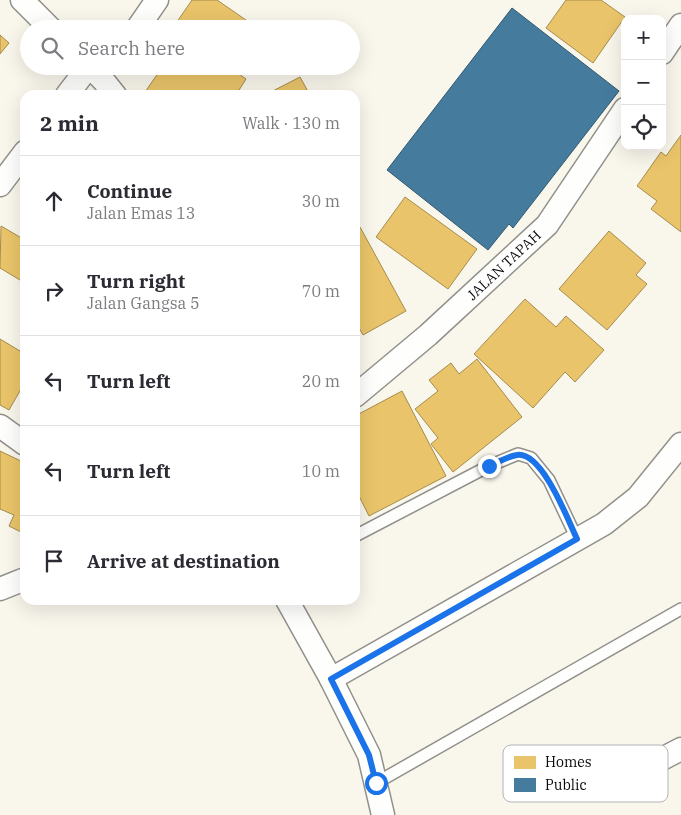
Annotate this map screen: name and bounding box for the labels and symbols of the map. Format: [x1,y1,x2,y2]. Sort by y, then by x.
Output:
street label: JALAN TAPAH [463,226,545,304]
route end [478,455,501,478]
legend [503,745,668,802]
text: Homes [545,753,592,771]
route start [365,772,388,795]
text: Public [545,776,587,794]

